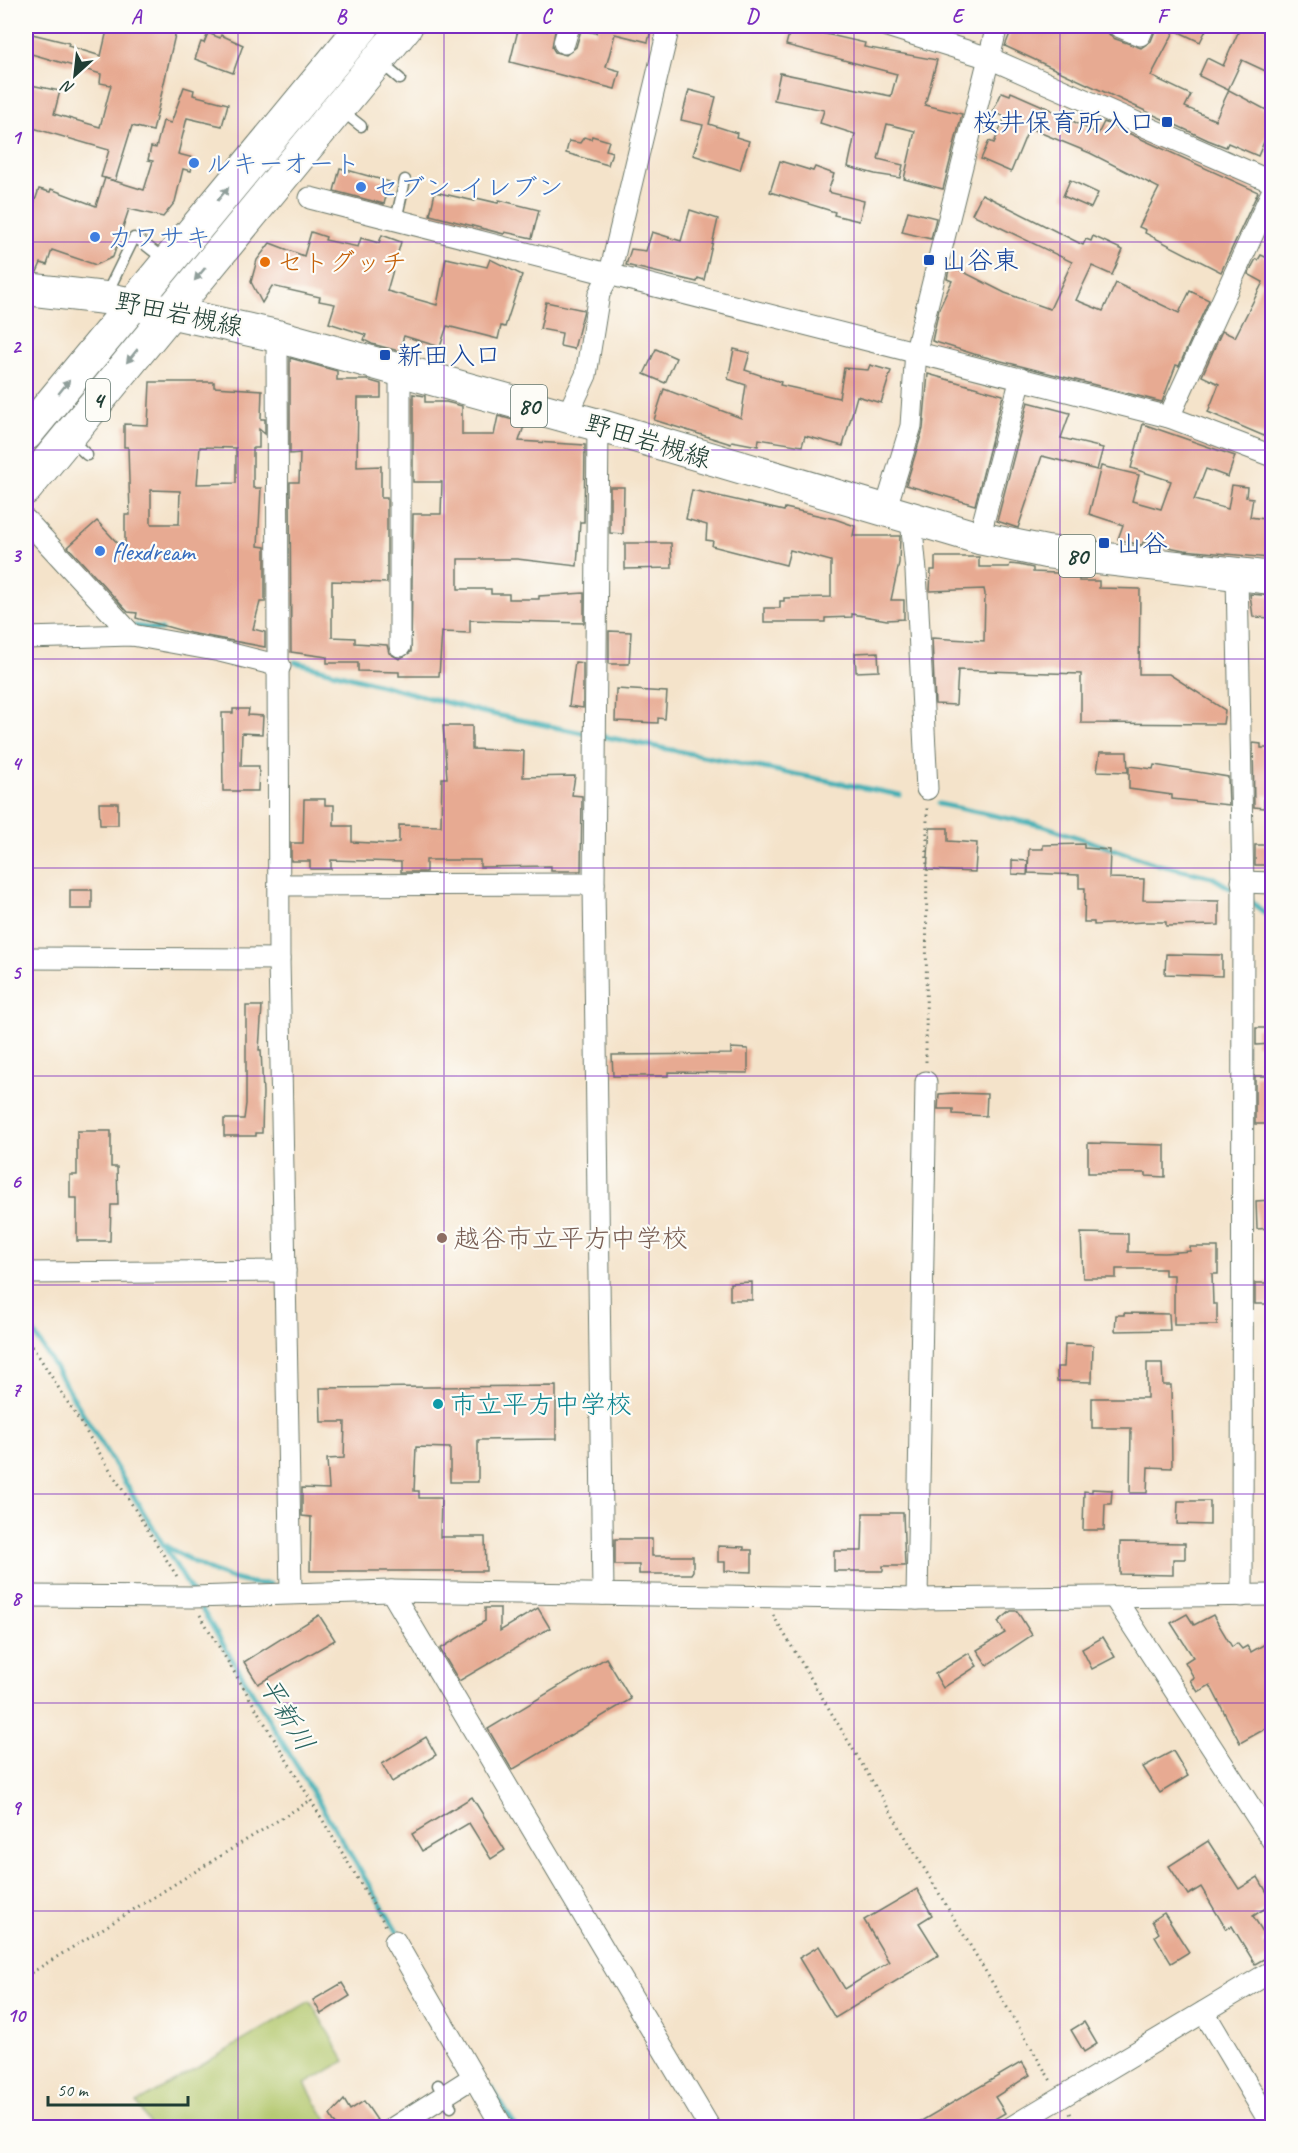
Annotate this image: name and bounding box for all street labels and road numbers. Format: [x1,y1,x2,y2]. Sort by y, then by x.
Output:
street label: 野田岩槻線 [112,284,246,344]
road number: 4 [86,379,110,421]
road number: 80 [511,385,547,427]
street label: 野田岩槻線 [581,406,715,476]
road number: 80 [1059,535,1095,577]

